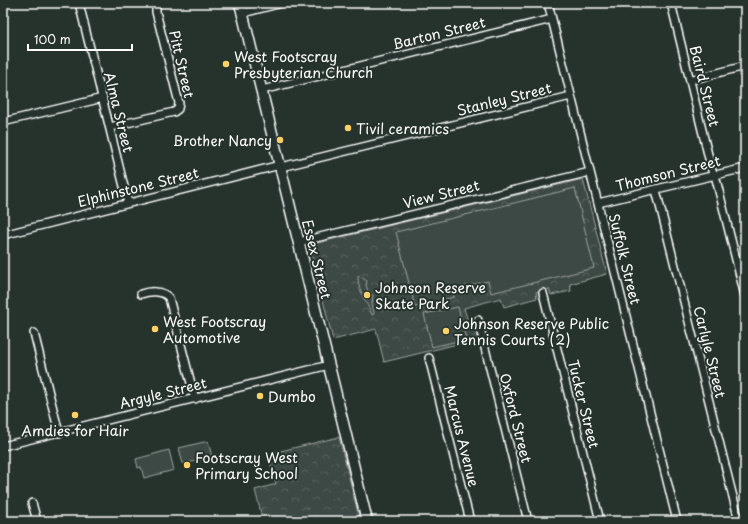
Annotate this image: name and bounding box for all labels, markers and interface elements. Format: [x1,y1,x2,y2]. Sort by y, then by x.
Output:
street label: Barton Street [390,11,488,55]
scale bar [28,26,132,52]
street label: Pitt Street [164,28,200,100]
text: 100 m [34,30,71,48]
street label: Baird Street [685,43,725,129]
place label: West Footscray Presbyterian Church [234,46,373,83]
marker: West Footscray Presbyterian Church [221,59,231,69]
street label: Alma Street [99,70,139,155]
street label: Stanley Street [455,77,554,121]
place label: Tivil ceramics [356,118,449,139]
marker: Tivil ceramics [343,123,353,133]
place label: Brother Nancy [173,130,272,151]
marker: Brother Nancy [275,135,285,145]
street label: Thomson Street [613,150,723,196]
street label: Elphinstone Street [75,162,201,212]
street label: View Street [401,174,482,214]
street label: Suffolk Street [604,211,646,307]
street label: Essex Street [297,217,337,301]
place label: Johnson Reserve Skate Park [375,277,486,314]
marker: Johnson Reserve Skate Park [362,290,372,300]
street label: Carlyle Street [688,304,732,400]
place label: West Footscray Automotive [163,311,266,348]
place label: Johnson Reserve Public Tennis Courts (2) [454,313,609,350]
marker: West Footscray Automotive [150,324,160,334]
marker: Johnson Reserve Public Tennis Courts (2) [441,326,451,336]
street label: Tucker Street [563,358,605,451]
street label: Oxford Street [495,371,537,465]
street label: Argyle Street [117,372,209,414]
street label: Marcus Avenue [439,383,485,489]
place label: Dumbo [268,386,316,407]
marker: Dumbo [255,391,265,401]
marker: Amdies for Hair [70,410,80,420]
place label: Amdies for Hair [21,420,129,441]
place label: Footscray West Primary School [195,447,298,484]
marker: Footscray West Primary School [182,460,192,470]

